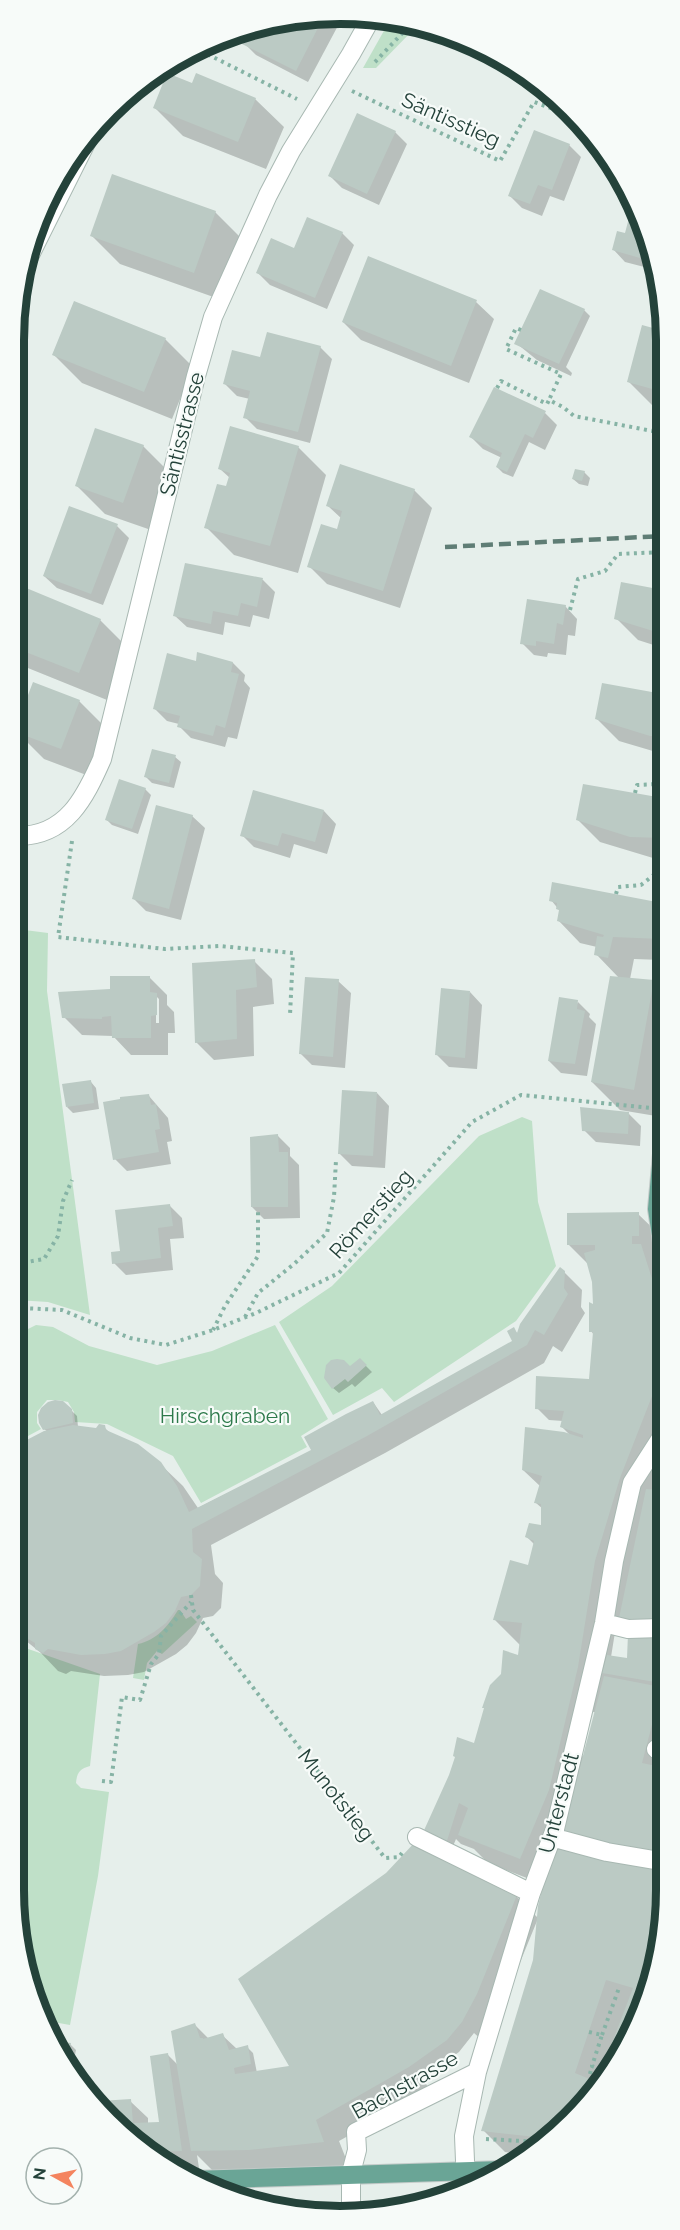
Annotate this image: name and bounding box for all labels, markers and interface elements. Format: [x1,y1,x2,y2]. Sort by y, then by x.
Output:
street label: Säntisstieg [398,87,504,152]
street label: Säntisstrasse [154,369,209,498]
street label: Römerstieg [324,1164,417,1264]
park label: Hirschgraben [160,1403,290,1428]
street label: Munotstieg [293,1744,380,1846]
street label: Unterstadt [533,1750,584,1856]
street label: Bachstrasse [347,2045,462,2124]
north arrow [24,2146,84,2206]
text: N [29,2167,50,2181]

